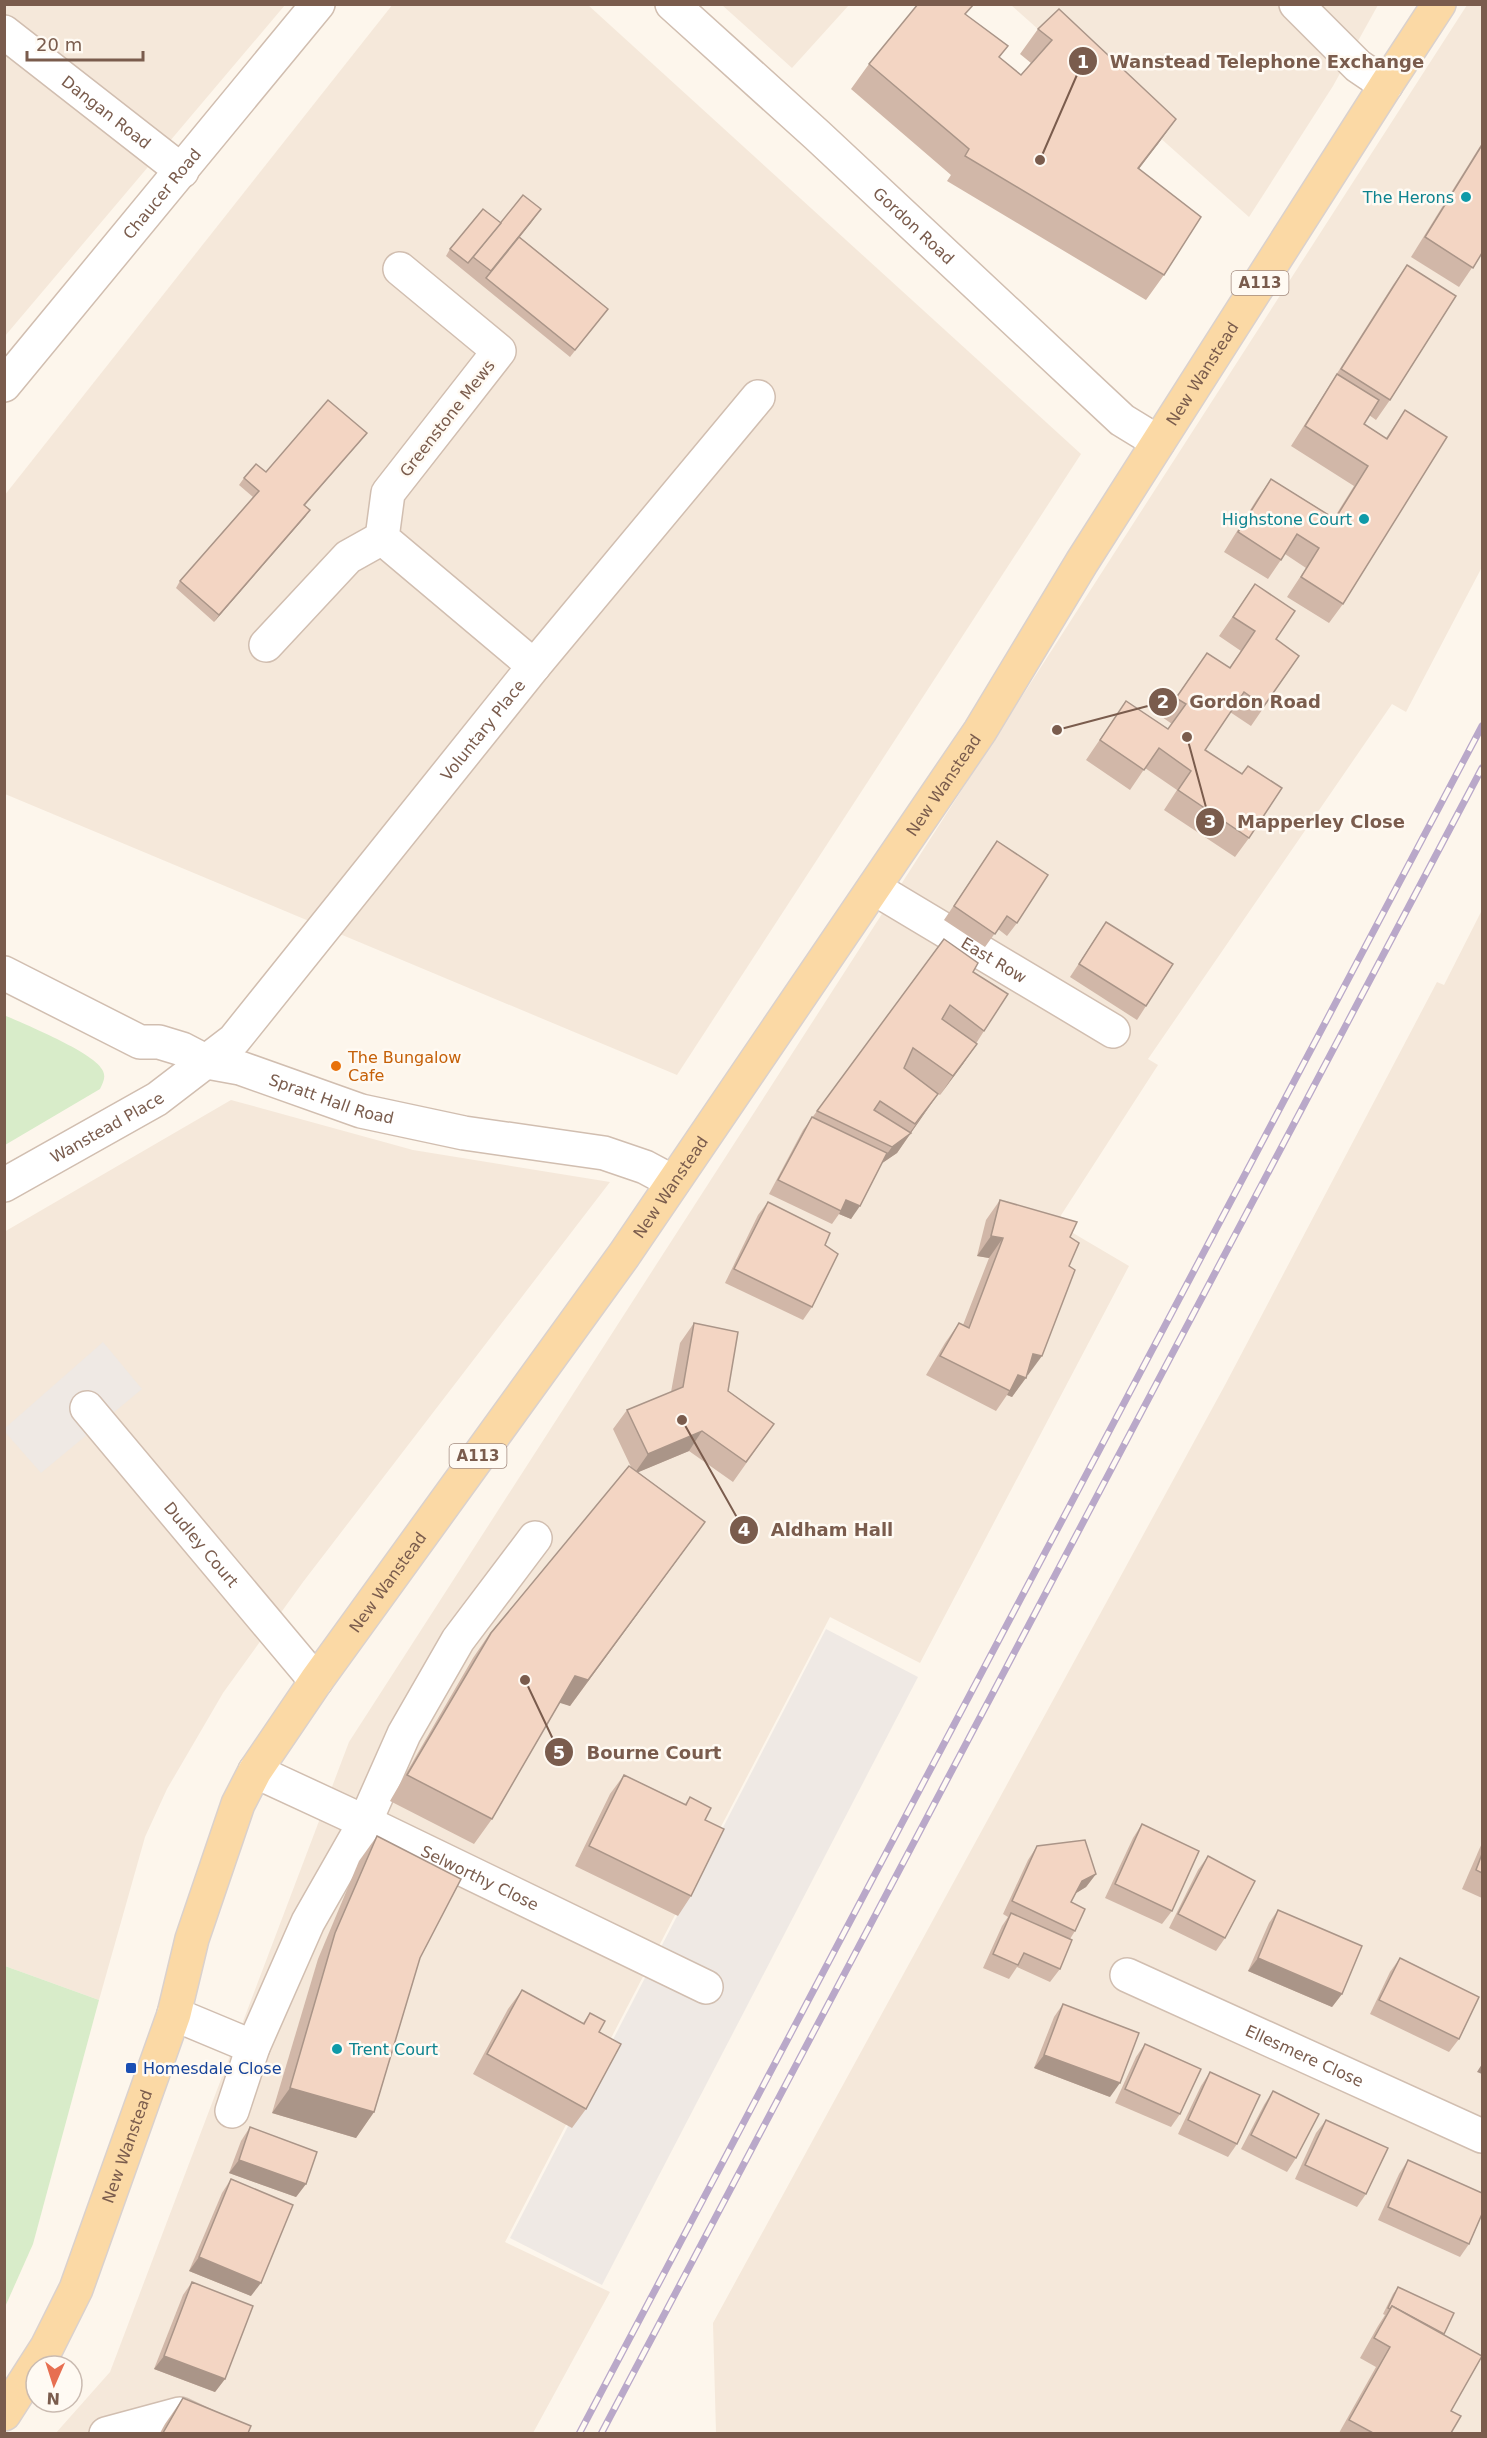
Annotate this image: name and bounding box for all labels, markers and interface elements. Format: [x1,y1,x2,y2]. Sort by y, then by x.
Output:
scale bar [27,24,142,62]
text: 20 m [36,34,82,55]
callout: Wanstead Telephone Exchange [1068,43,1436,79]
text: 1 [1077,51,1089,72]
text: Wanstead Telephone Exchange [1110,51,1424,72]
street label: Dangan Road [58,72,154,153]
street label: Chaucer Road [119,145,205,243]
street label: Gordon Road [869,183,958,268]
place label: The Herons [1362,188,1454,207]
marker: The Herons [1459,190,1473,204]
road number: A113 [1232,271,1288,295]
street label: New Wanstead [1162,318,1243,429]
street label: Greenstone Mews [396,356,499,480]
place label: Highstone Court [1222,510,1352,529]
marker: Highstone Court [1357,512,1371,526]
street label: Voluntary Place [437,676,529,785]
callout: Gordon Road [1148,684,1333,720]
text: 2 [1157,691,1169,712]
text: Gordon Road [1189,691,1321,712]
street label: New Wanstead [902,731,985,840]
callout: Mapperley Close [1195,804,1417,840]
text: 3 [1204,811,1216,832]
text: Mapperley Close [1237,811,1405,832]
street label: East Row [958,933,1030,987]
place label: The Bungalow Cafe [347,1048,461,1085]
marker: The Bungalow Cafe [329,1059,343,1073]
street label: Spratt Hall Road [266,1070,396,1128]
street label: Wanstead Place [47,1088,168,1167]
street label: New Wanstead [629,1133,712,1242]
road number: A113 [450,1444,506,1468]
street label: Dudley Court [160,1498,242,1591]
callout: Aldham Hall [729,1512,905,1548]
text: 4 [738,1519,750,1540]
text: Aldham Hall [771,1519,893,1540]
street label: New Wanstead [345,1529,431,1636]
callout: Bourne Court [544,1734,733,1770]
text: 5 [553,1742,565,1763]
text: Bourne Court [587,1742,722,1763]
street label: Selworthy Close [418,1842,542,1915]
street label: Ellesmere Close [1242,2021,1366,2091]
place label: Trent Court [348,2040,438,2059]
marker: Trent Court [330,2042,344,2056]
place label: Homesdale Close [143,2059,282,2078]
marker: Homesdale Close [124,2061,138,2075]
street label: New Wanstead [98,2087,156,2206]
north arrow [24,2354,84,2414]
text: N [46,2389,60,2408]

